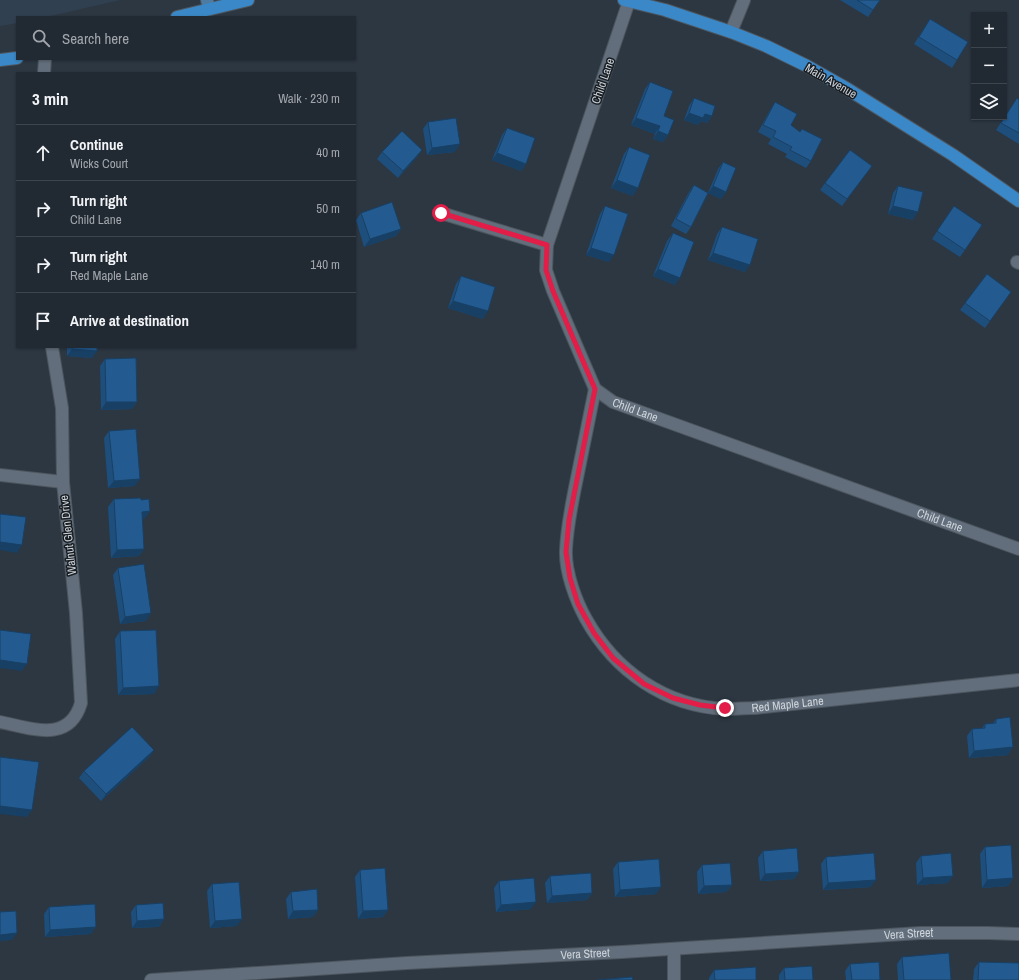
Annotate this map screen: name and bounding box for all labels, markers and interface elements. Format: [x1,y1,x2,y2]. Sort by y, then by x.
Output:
map controls [971,12,1007,120]
button: + [971,12,1007,48]
search box [16,16,356,60]
icon: search [30,27,52,49]
text: Search here [62,28,129,49]
button: − [971,48,1007,84]
street label: Child Lane [588,56,618,106]
street label: Main Avenue [802,60,860,102]
button: layers [971,84,1007,120]
text: 3 min [32,87,68,110]
text: Walk · 230 m [278,90,340,107]
text: Continue [70,134,123,155]
icon: ahead [32,142,54,164]
text: 40 m [316,144,340,161]
text: Wicks Court [70,155,128,172]
text: Turn right [70,190,127,211]
icon: right [32,198,54,220]
text: 50 m [316,200,340,217]
route start [432,204,450,222]
text: Child Lane [70,211,122,228]
text: Turn right [70,246,127,267]
icon: right [32,254,54,276]
text: 140 m [310,256,340,273]
text: Red Maple Lane [70,267,148,284]
icon: arrive [32,310,54,332]
text: Arrive at destination [70,310,189,331]
street label: Child Lane [610,394,660,426]
street label: Walnut Glen Drive [56,494,80,576]
street label: Child Lane [915,505,965,536]
street label: Red Maple Lane [751,693,824,716]
route end [716,699,734,717]
street label: Vera Street [883,925,933,943]
street label: Vera Street [560,945,611,963]

